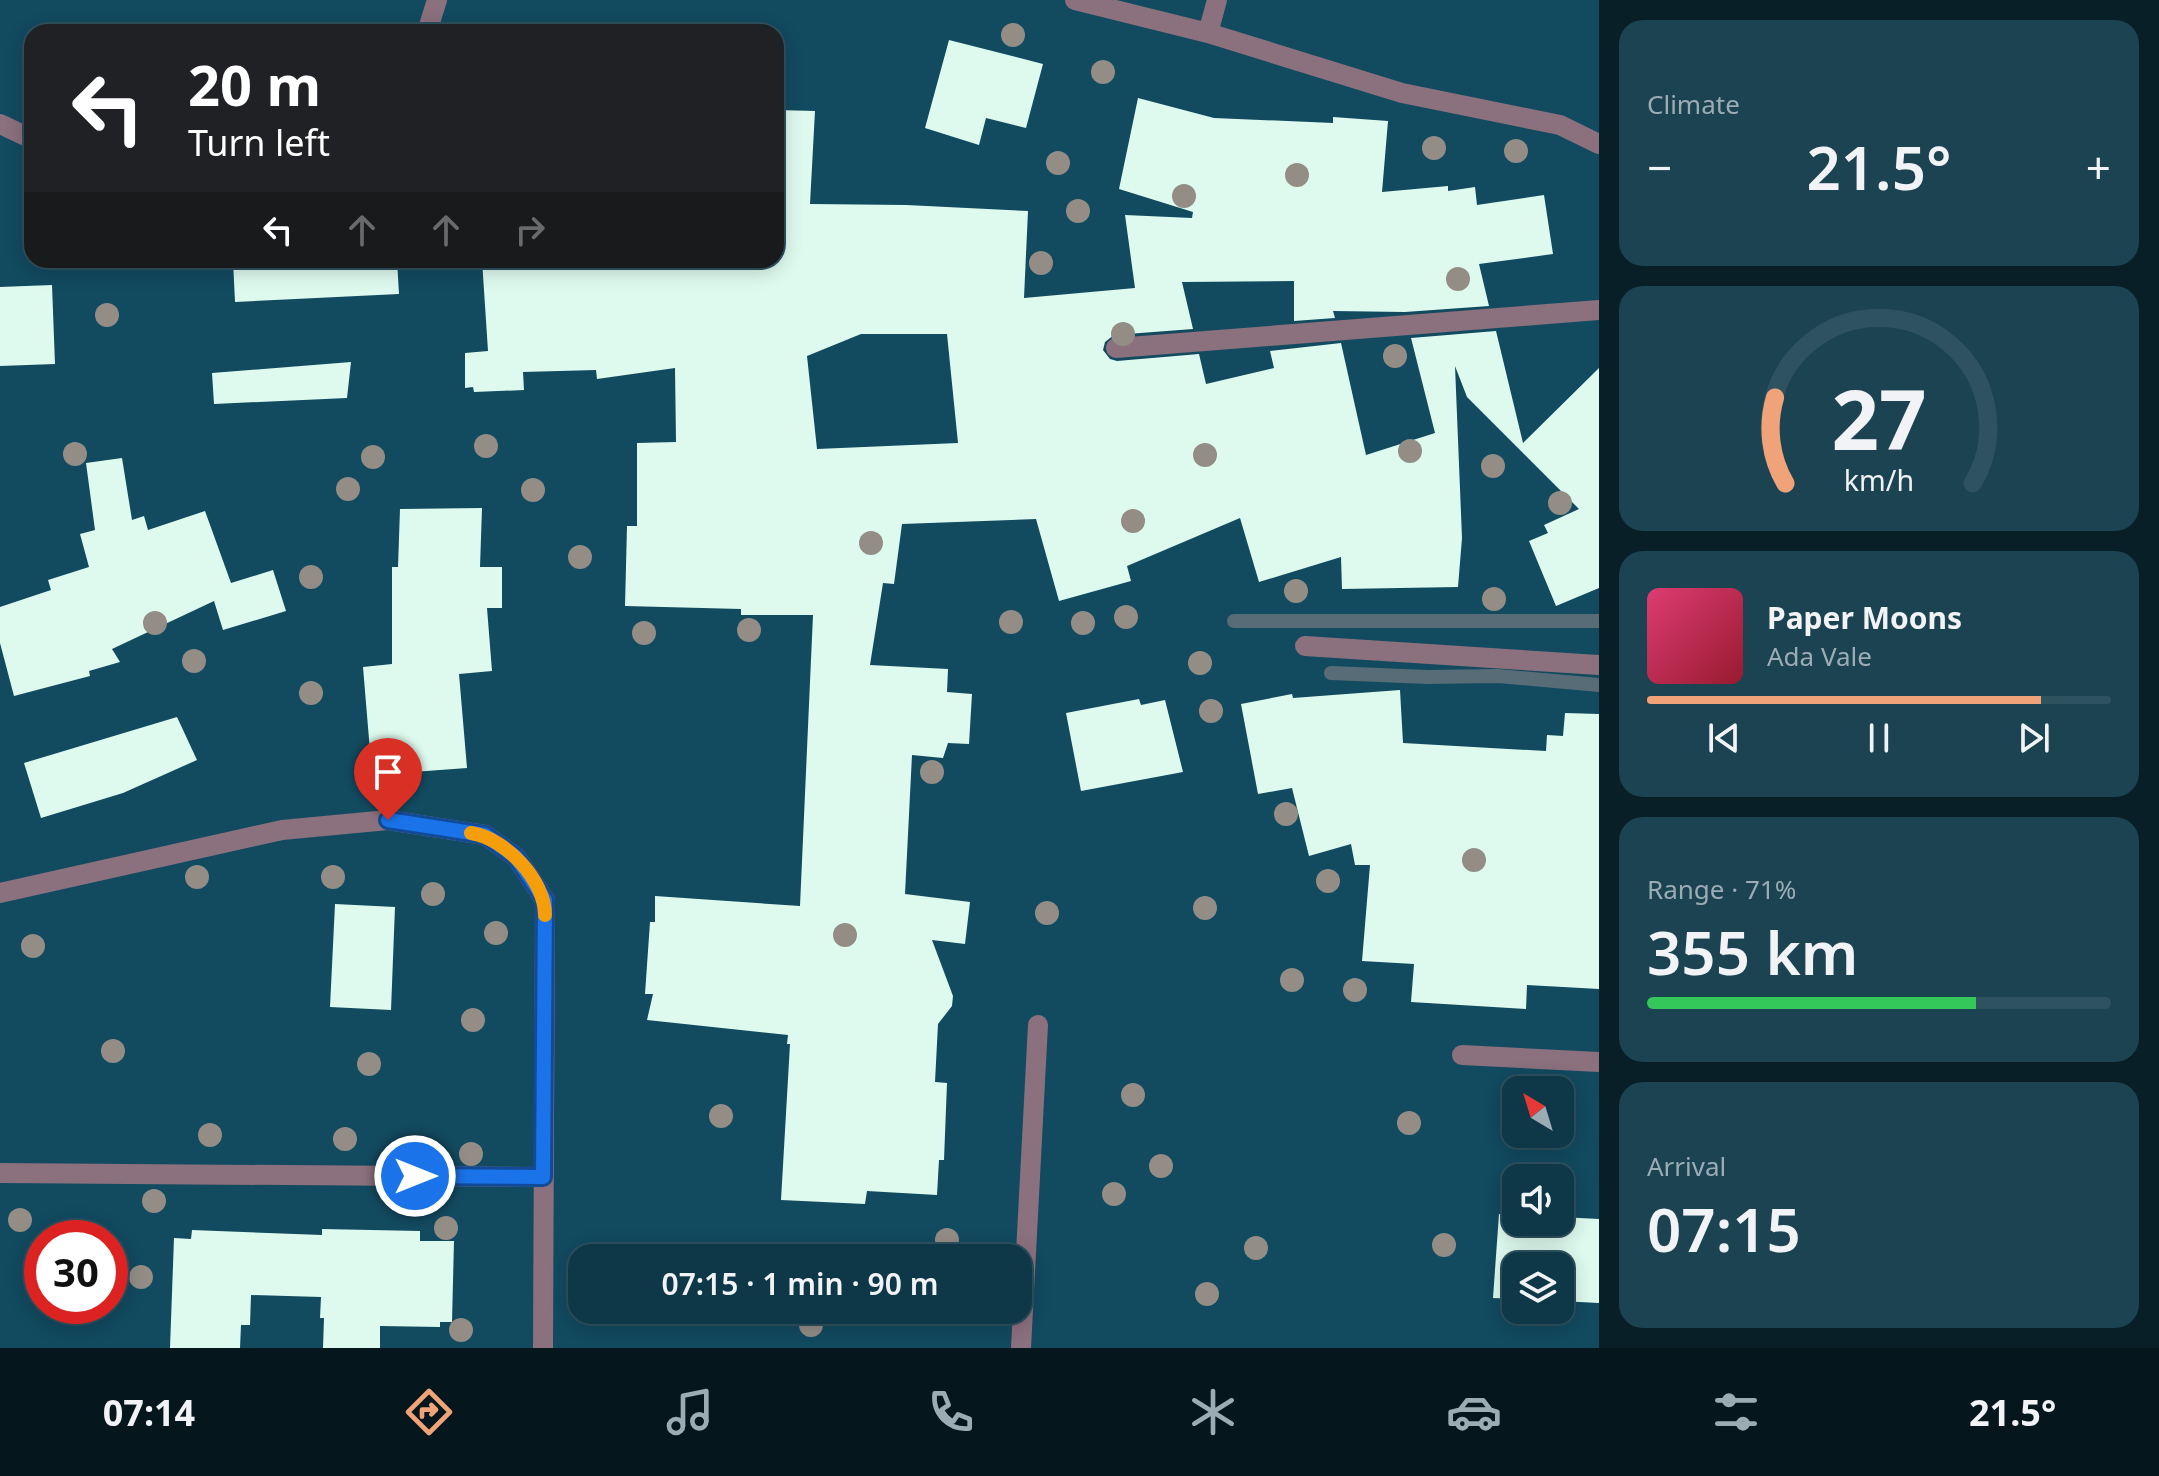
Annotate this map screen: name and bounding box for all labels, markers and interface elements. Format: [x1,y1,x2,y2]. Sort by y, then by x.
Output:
text: 20 m [188,46,321,122]
icon: left [56,56,160,160]
text: Climate [1647,86,1740,122]
text: Turn left [188,118,330,167]
text: 21.5° [1806,126,1952,208]
text: − [1647,137,1672,197]
text: + [2086,137,2111,197]
icon: left [256,208,300,252]
icon: ahead [340,208,384,252]
icon: ahead [424,208,468,252]
icon: right [508,208,552,252]
text: 27 [1831,361,1927,474]
text: km/h [1844,461,1914,500]
text: Paper Moons [1767,597,1962,638]
text: Ada Vale [1767,638,1872,674]
icon: previous [1702,716,1746,760]
icon: pause [1857,716,1901,760]
icon: next [2012,716,2056,760]
pin [354,738,422,820]
icon: arrive [366,750,410,794]
text: Range · 71% [1647,871,1796,907]
text: 355 km [1647,911,1858,993]
north arrow [1502,1076,1574,1148]
map controls [1502,1076,1574,1324]
position arrow [373,1134,457,1218]
text: Arrival [1647,1148,1726,1184]
button: sound [1502,1164,1574,1236]
text: 07:15 [1647,1188,1801,1270]
speed limit sign: 30 [24,1220,128,1324]
button: layers [1502,1252,1574,1324]
text: 07:15 · 1 min · 90 m [662,1263,939,1304]
icon: directions [401,1384,457,1440]
icon: music [662,1384,718,1440]
icon: phone [923,1384,979,1440]
icon: climate [1185,1384,1241,1440]
icon: car [1446,1384,1502,1440]
icon: filters [1708,1384,1764,1440]
text: 07:14 [103,1388,195,1437]
text: 21.5° [1969,1388,2056,1437]

